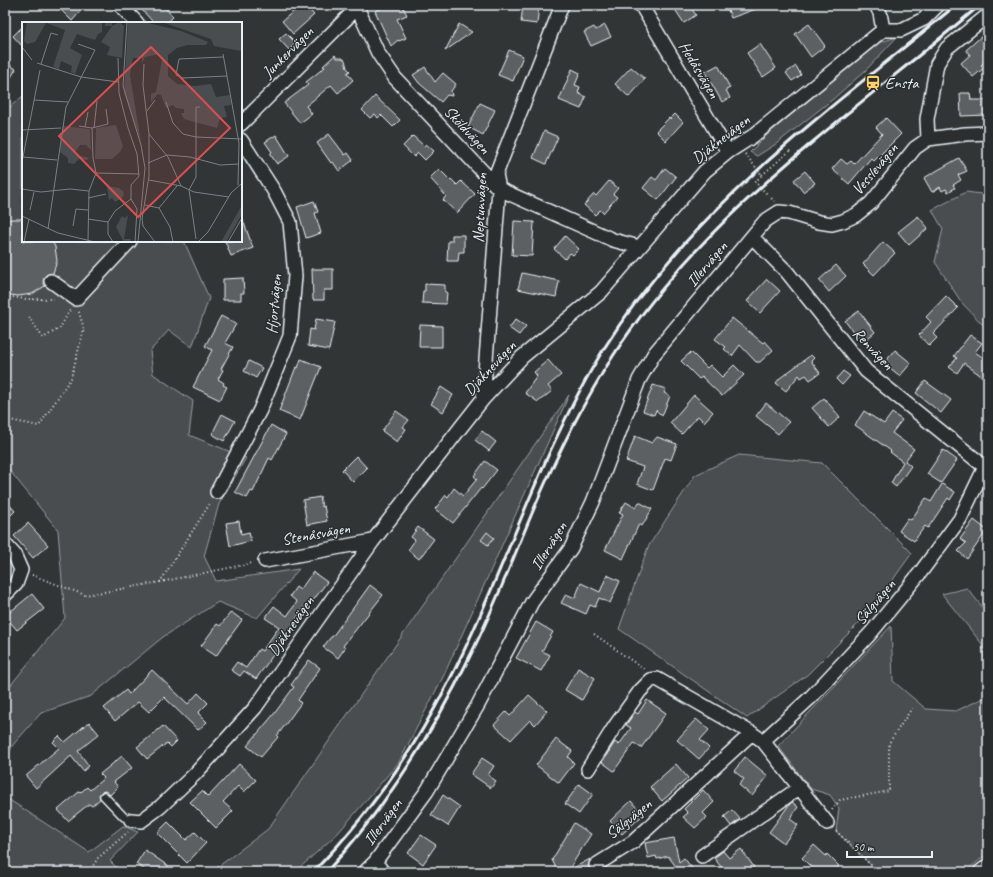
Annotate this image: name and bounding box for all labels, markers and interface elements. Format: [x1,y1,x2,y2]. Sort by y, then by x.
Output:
street label: Junkervägen [257,21,319,83]
inset map [22,22,242,242]
street label: Hedåsvägen [674,38,724,103]
place label: Ensta [885,73,919,93]
station icon: Ensta [864,74,882,92]
street label: Sköldvägen [440,102,495,159]
street label: Djäknevägen [688,110,755,168]
street label: Vesslevägen [847,138,903,199]
street label: Neptunvägen [468,172,492,243]
street label: Illervägen [682,236,732,291]
street label: Hjortvägen [261,273,287,335]
street label: Renvägen [848,323,898,375]
street label: Djäknevägen [459,336,521,400]
street label: Illervägen [526,517,572,574]
street label: Stenåsvägen [280,518,352,550]
street label: Sälgvägen [850,574,900,629]
street label: Djäknevägen [263,592,319,660]
street label: Illervägen [359,794,407,850]
street label: Sälgvägen [602,794,657,844]
scale bar [847,833,932,859]
text: 50 m [853,839,875,855]

